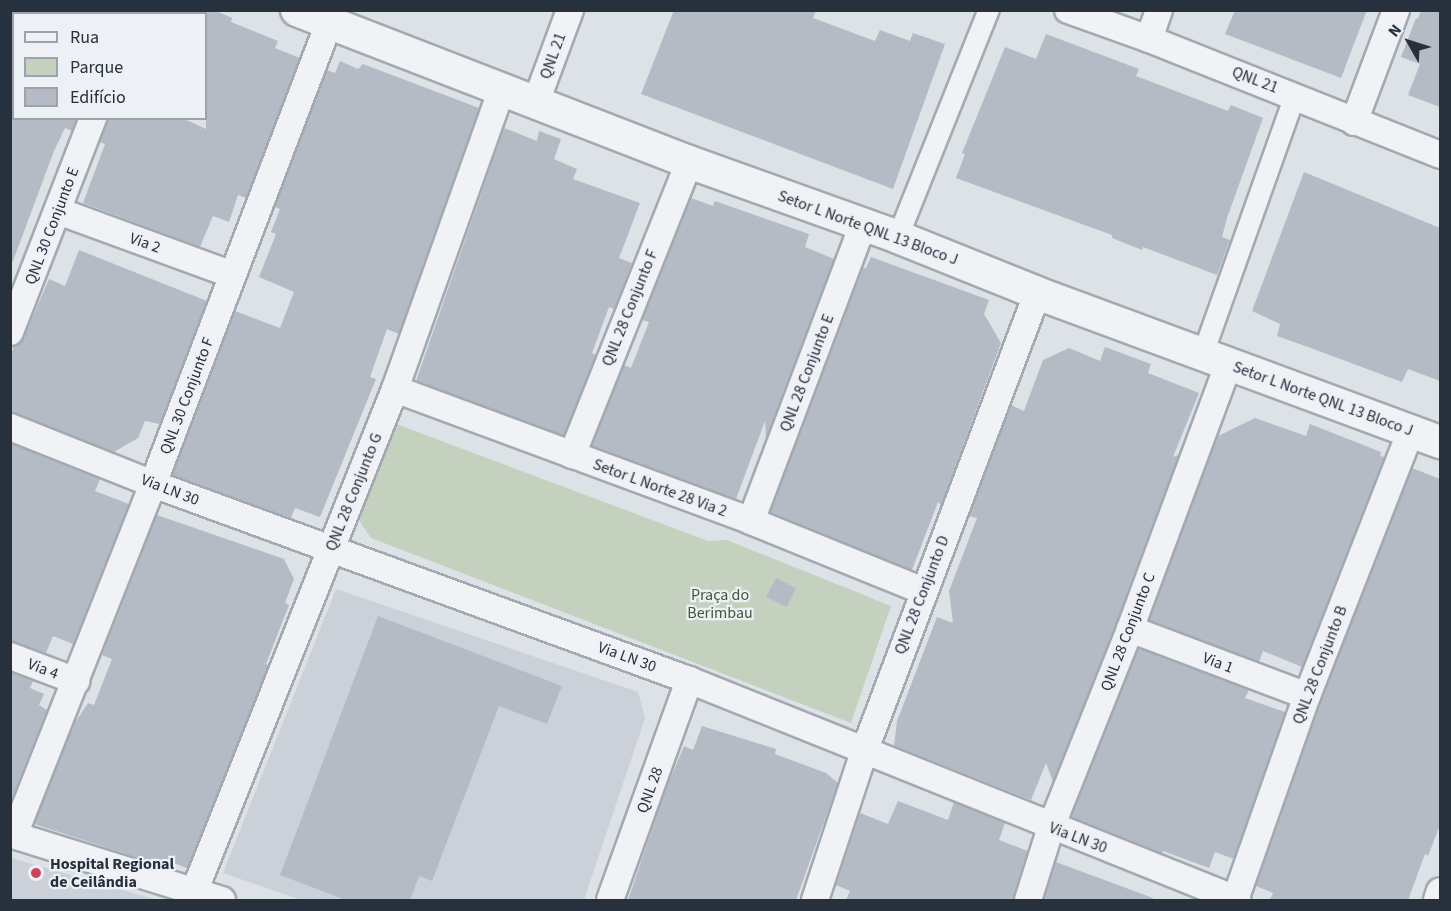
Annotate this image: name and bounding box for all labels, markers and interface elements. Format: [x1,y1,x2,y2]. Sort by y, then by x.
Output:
legend [12,12,207,120]
north arrow [1379,12,1439,72]
text: N [1383,20,1407,42]
text: Rua [70,25,99,50]
street label: QNL 21 [536,30,570,82]
text: Parque [70,55,123,80]
street label: QNL 21 [1229,62,1281,98]
text: Edifício [70,85,126,110]
street label: QNL 30 Conjunto E [21,164,83,288]
street label: Setor L Norte QNL 13 Bloco J [775,186,961,270]
street label: Via 2 [127,229,163,257]
street label: QNL 28 Conjunto F [598,247,662,369]
street label: QNL 28 Conjunto E [776,311,838,435]
street label: QNL 30 Conjunto F [156,335,218,457]
street label: Setor L Norte QNL 13 Bloco J [1230,357,1416,441]
street label: QNL 28 Conjunto G [322,430,386,554]
street label: Setor L Norte 28 Via 2 [590,455,730,521]
street label: Via LN 30 [138,470,202,510]
street label: QNL 28 Conjunto D [890,533,954,657]
street label: QNL 28 Conjunto C [1097,570,1159,694]
park label: Praça do Berimbau [687,585,753,623]
street label: QNL 28 Conjunto B [1289,603,1351,727]
street label: Via LN 30 [595,638,659,676]
street label: Via 1 [1200,648,1236,678]
street label: Via 4 [25,654,61,684]
street label: QNL 28 [633,764,667,816]
street label: Via LN 30 [1046,818,1110,858]
place label: Hospital Regional de Ceilândia [50,854,174,892]
marker: Hospital Regional de Ceilândia [27,864,45,882]

